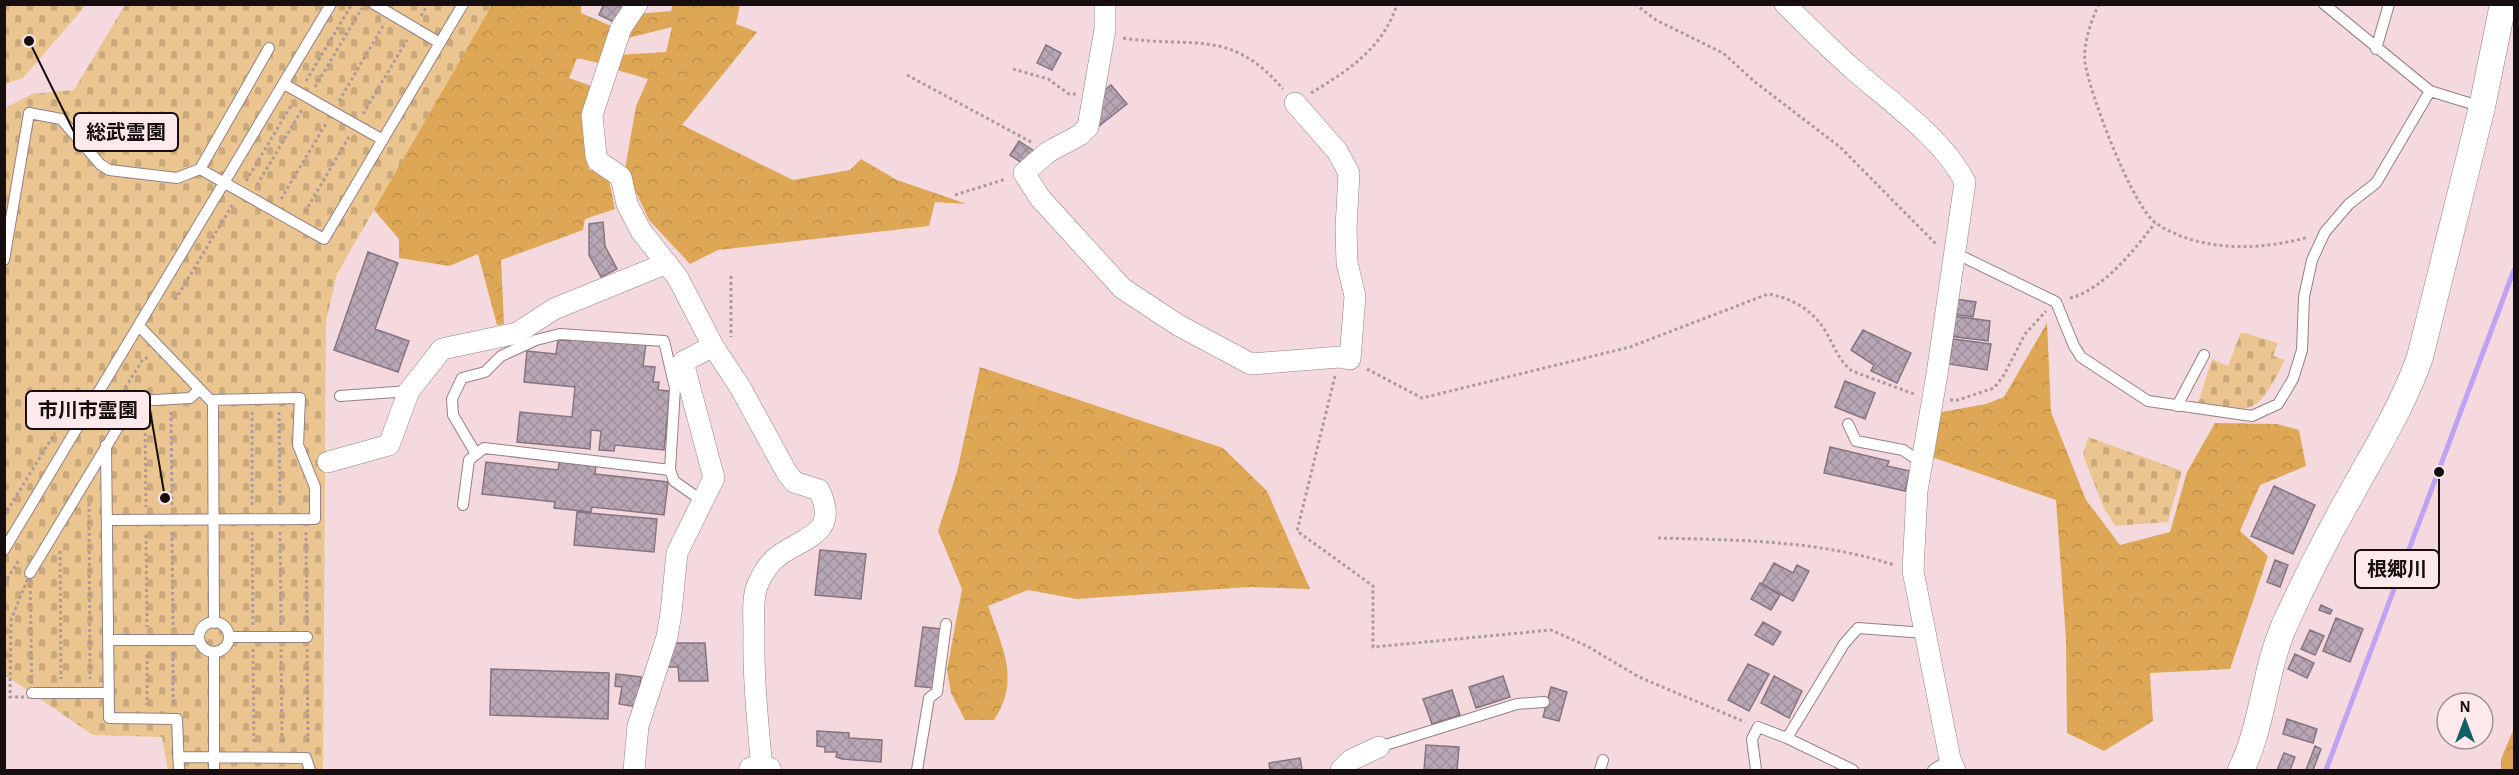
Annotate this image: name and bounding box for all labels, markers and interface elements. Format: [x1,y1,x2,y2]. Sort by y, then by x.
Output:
callout: 総武霊園 [74,113,178,151]
text: 総武霊園 [86,122,166,143]
callout: 市川市霊園 [26,391,150,429]
text: 市川市霊園 [38,400,138,421]
callout: 根郷川 [2355,550,2439,588]
text: 根郷川 [2367,559,2427,580]
north arrow [2435,691,2495,751]
text: N [2459,699,2471,715]

